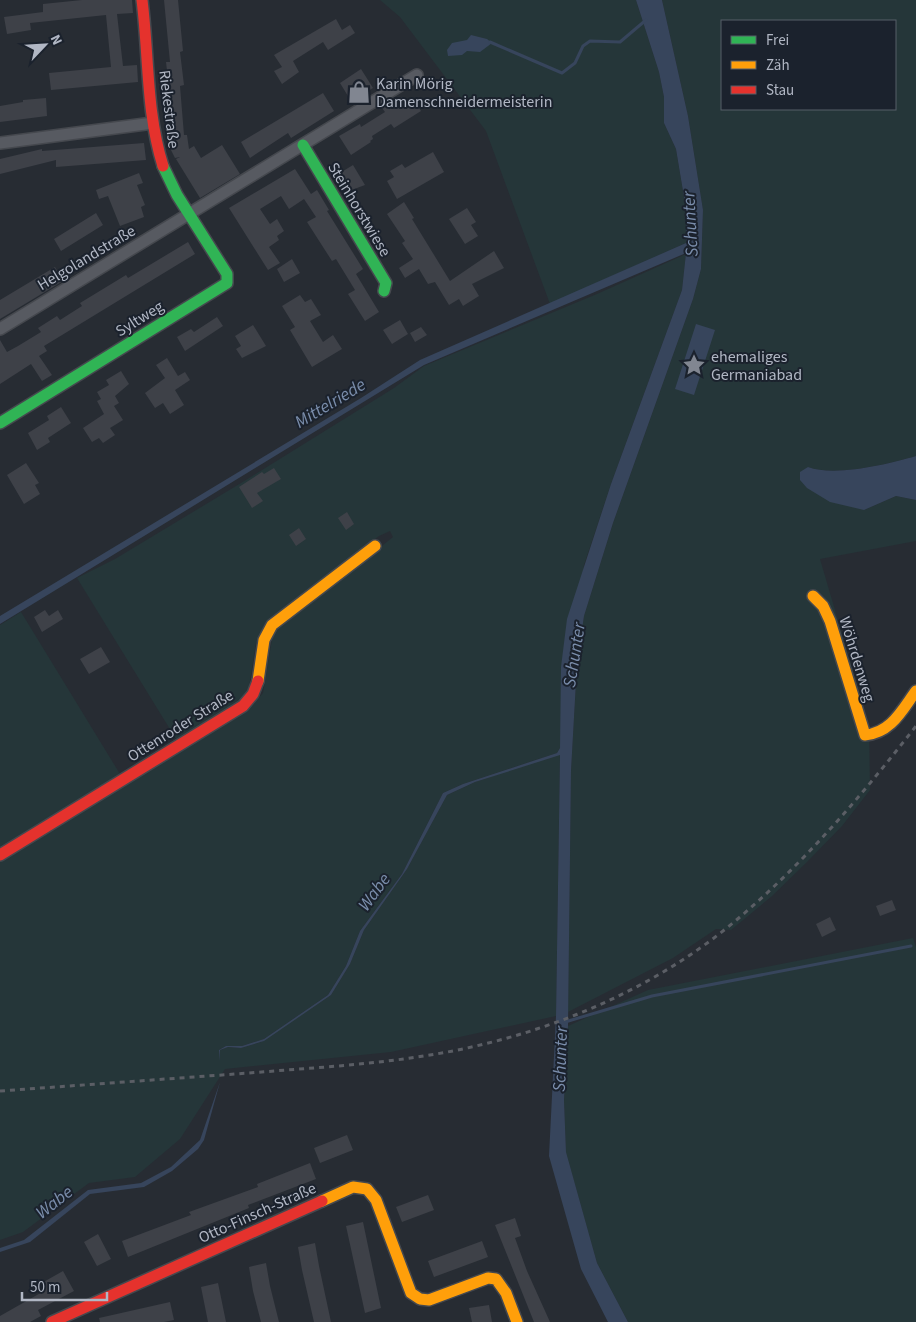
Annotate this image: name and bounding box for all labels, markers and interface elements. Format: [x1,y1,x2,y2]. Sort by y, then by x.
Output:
north arrow [20,20,70,70]
legend [721,20,896,110]
text: Frei [766,30,789,51]
text: N [45,31,67,48]
text: Zäh [766,55,790,76]
street label: Riekestraße [153,69,185,150]
place label: Karin Mörig Damenschneidermeisterin [376,73,552,113]
shop icon: Karin Mörig Damenschneidermeisterin [346,79,372,105]
text: Stau [766,80,794,101]
street label: Steinhorstwiese [322,158,396,261]
water label: Schunter [676,190,705,257]
street label: Helgolandstraße [33,220,140,296]
street label: Syltweg [111,296,168,342]
place label: ehemaliges Germaniabad [711,346,802,386]
place icon: ehemaliges Germaniabad [681,352,707,378]
water label: Mittelriede [290,372,371,434]
street label: Wöhrdenweg [834,614,880,705]
water label: Schunter [557,620,592,689]
street label: Ottenroder Straße [123,684,238,767]
water label: Wabe [352,868,397,916]
water label: Schunter [547,1025,574,1092]
street label: Otto-Finsch-Straße [195,1177,320,1249]
water label: Wabe [30,1180,79,1225]
scale bar [22,1270,108,1302]
text: 50 m [30,1277,60,1298]

